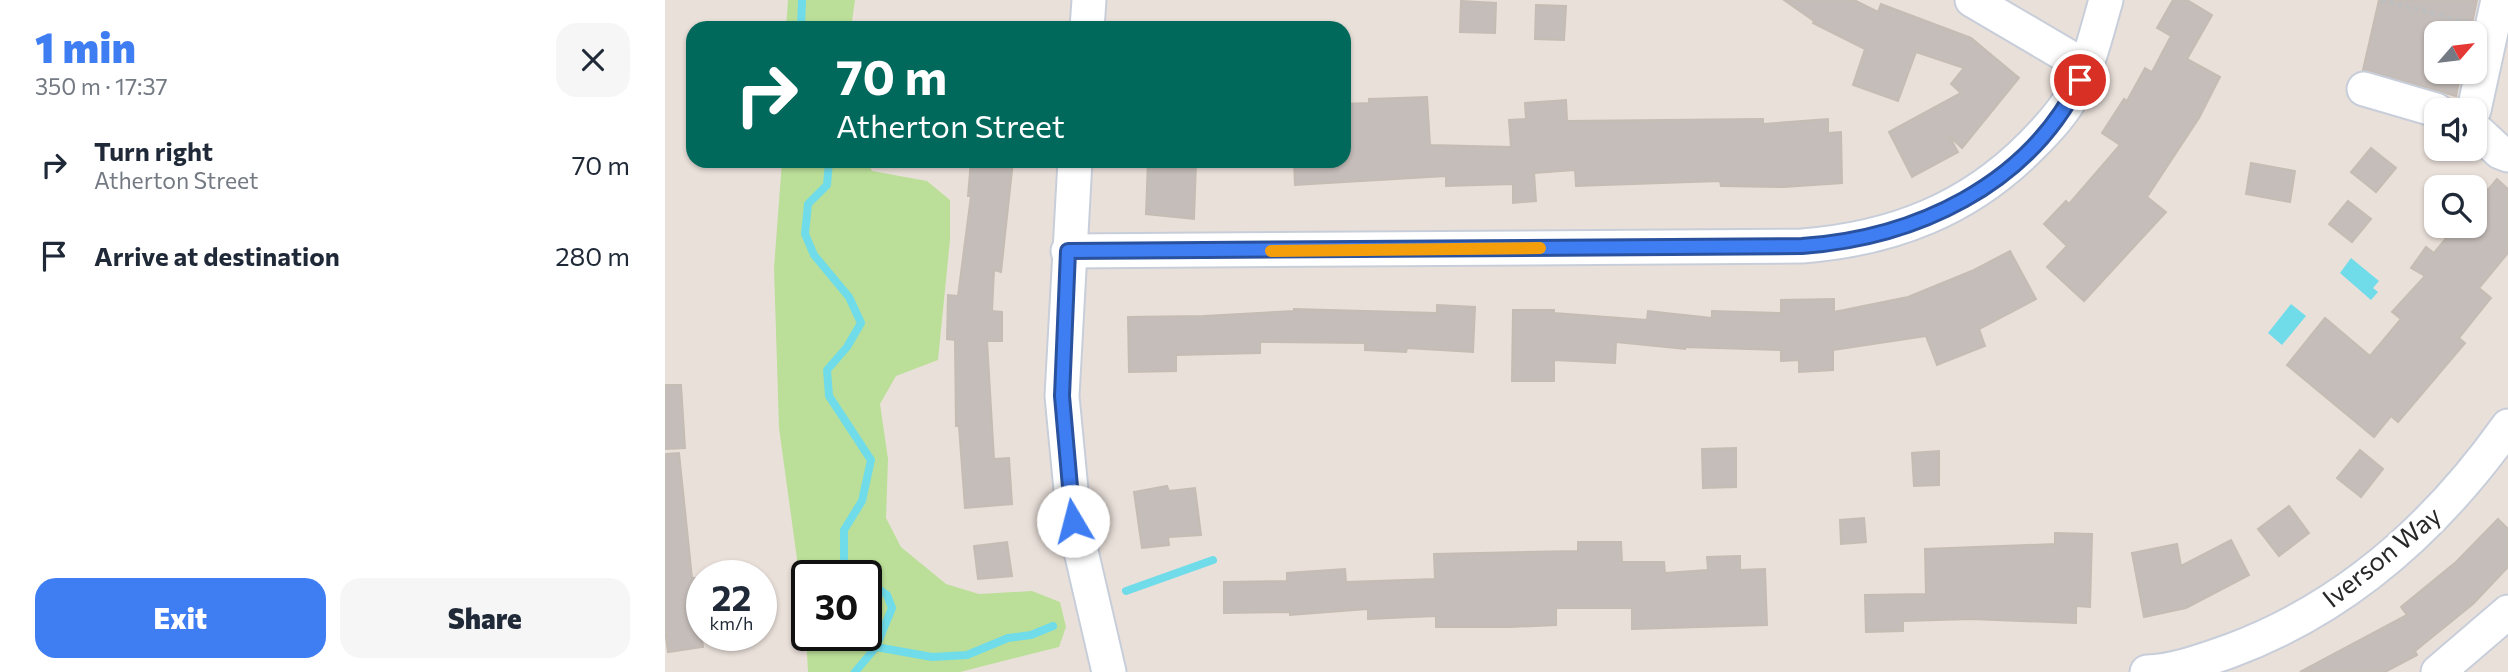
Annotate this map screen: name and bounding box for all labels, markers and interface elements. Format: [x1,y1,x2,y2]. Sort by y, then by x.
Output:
text: 1 min [35,20,136,72]
north arrow [2424,21,2487,84]
map controls [2424,21,2487,238]
button: close [556,23,630,97]
text: 70 m [836,45,947,105]
icon: right [721,49,812,140]
pin [2050,50,2110,110]
icon: arrive [2061,61,2099,99]
text: 350 m · 17:37 [35,72,168,100]
button: sound [2424,98,2487,161]
text: Atherton Street [836,105,1065,145]
text: Turn right [94,135,213,166]
icon: right [35,146,73,184]
text: 70 m [572,149,630,180]
text: Atherton Street [94,166,258,194]
button: search [2424,175,2487,238]
icon: arrive [35,237,73,275]
text: Arrive at destination [94,240,340,271]
text: 280 m [555,240,630,271]
position arrow [1036,484,1110,558]
street label: Iverson Way [2316,499,2446,613]
speed limit sign: 30 [791,560,882,651]
text: 22 [712,575,751,618]
button: Exit [35,578,326,658]
button: Share [340,578,630,658]
text: km/h [710,612,753,634]

